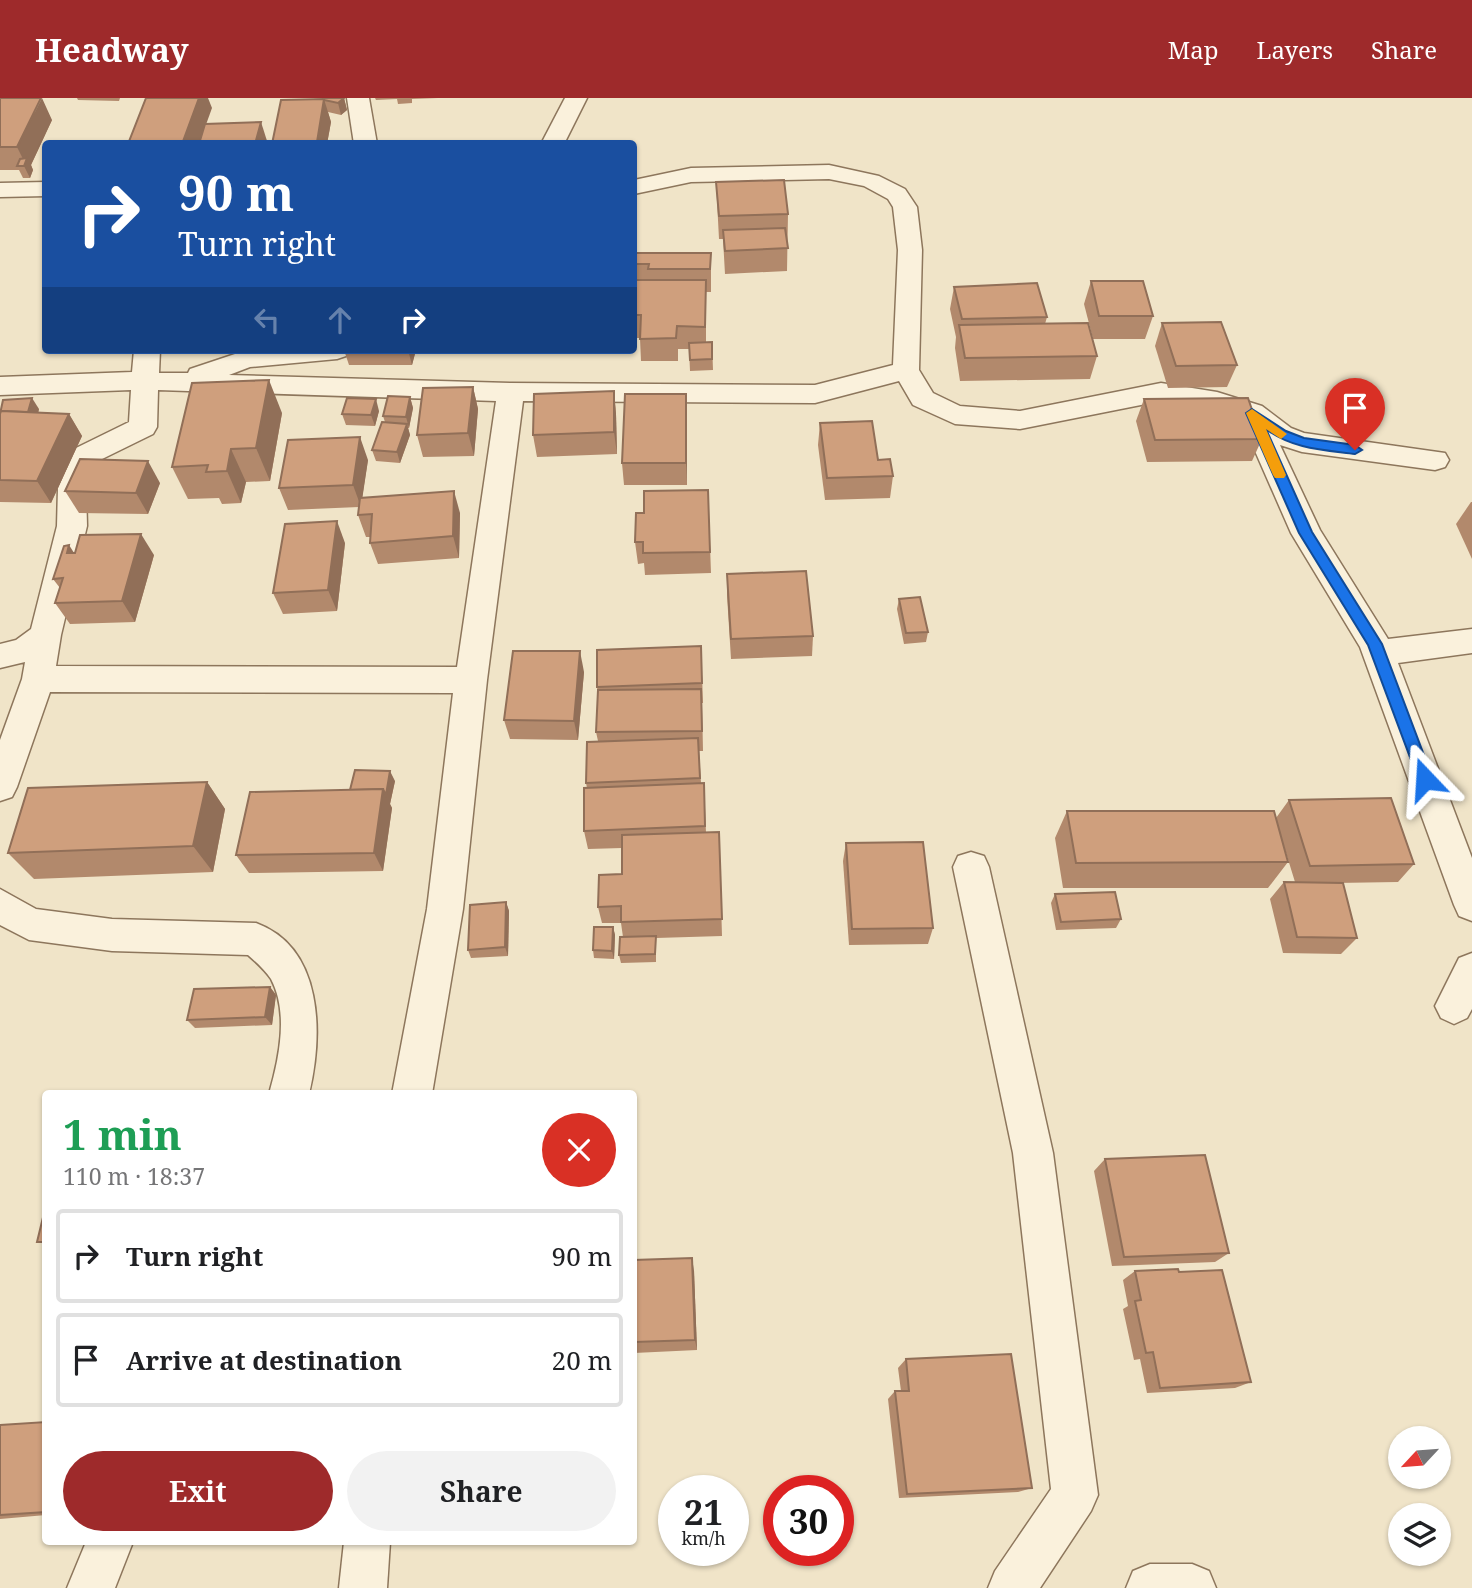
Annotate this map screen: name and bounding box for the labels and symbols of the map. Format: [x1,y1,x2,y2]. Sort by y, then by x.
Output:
pin [1325,378,1385,450]
position arrow [1388,742,1462,816]
north arrow [1388,1426,1451,1489]
speed limit sign: 30 [763,1475,854,1566]

